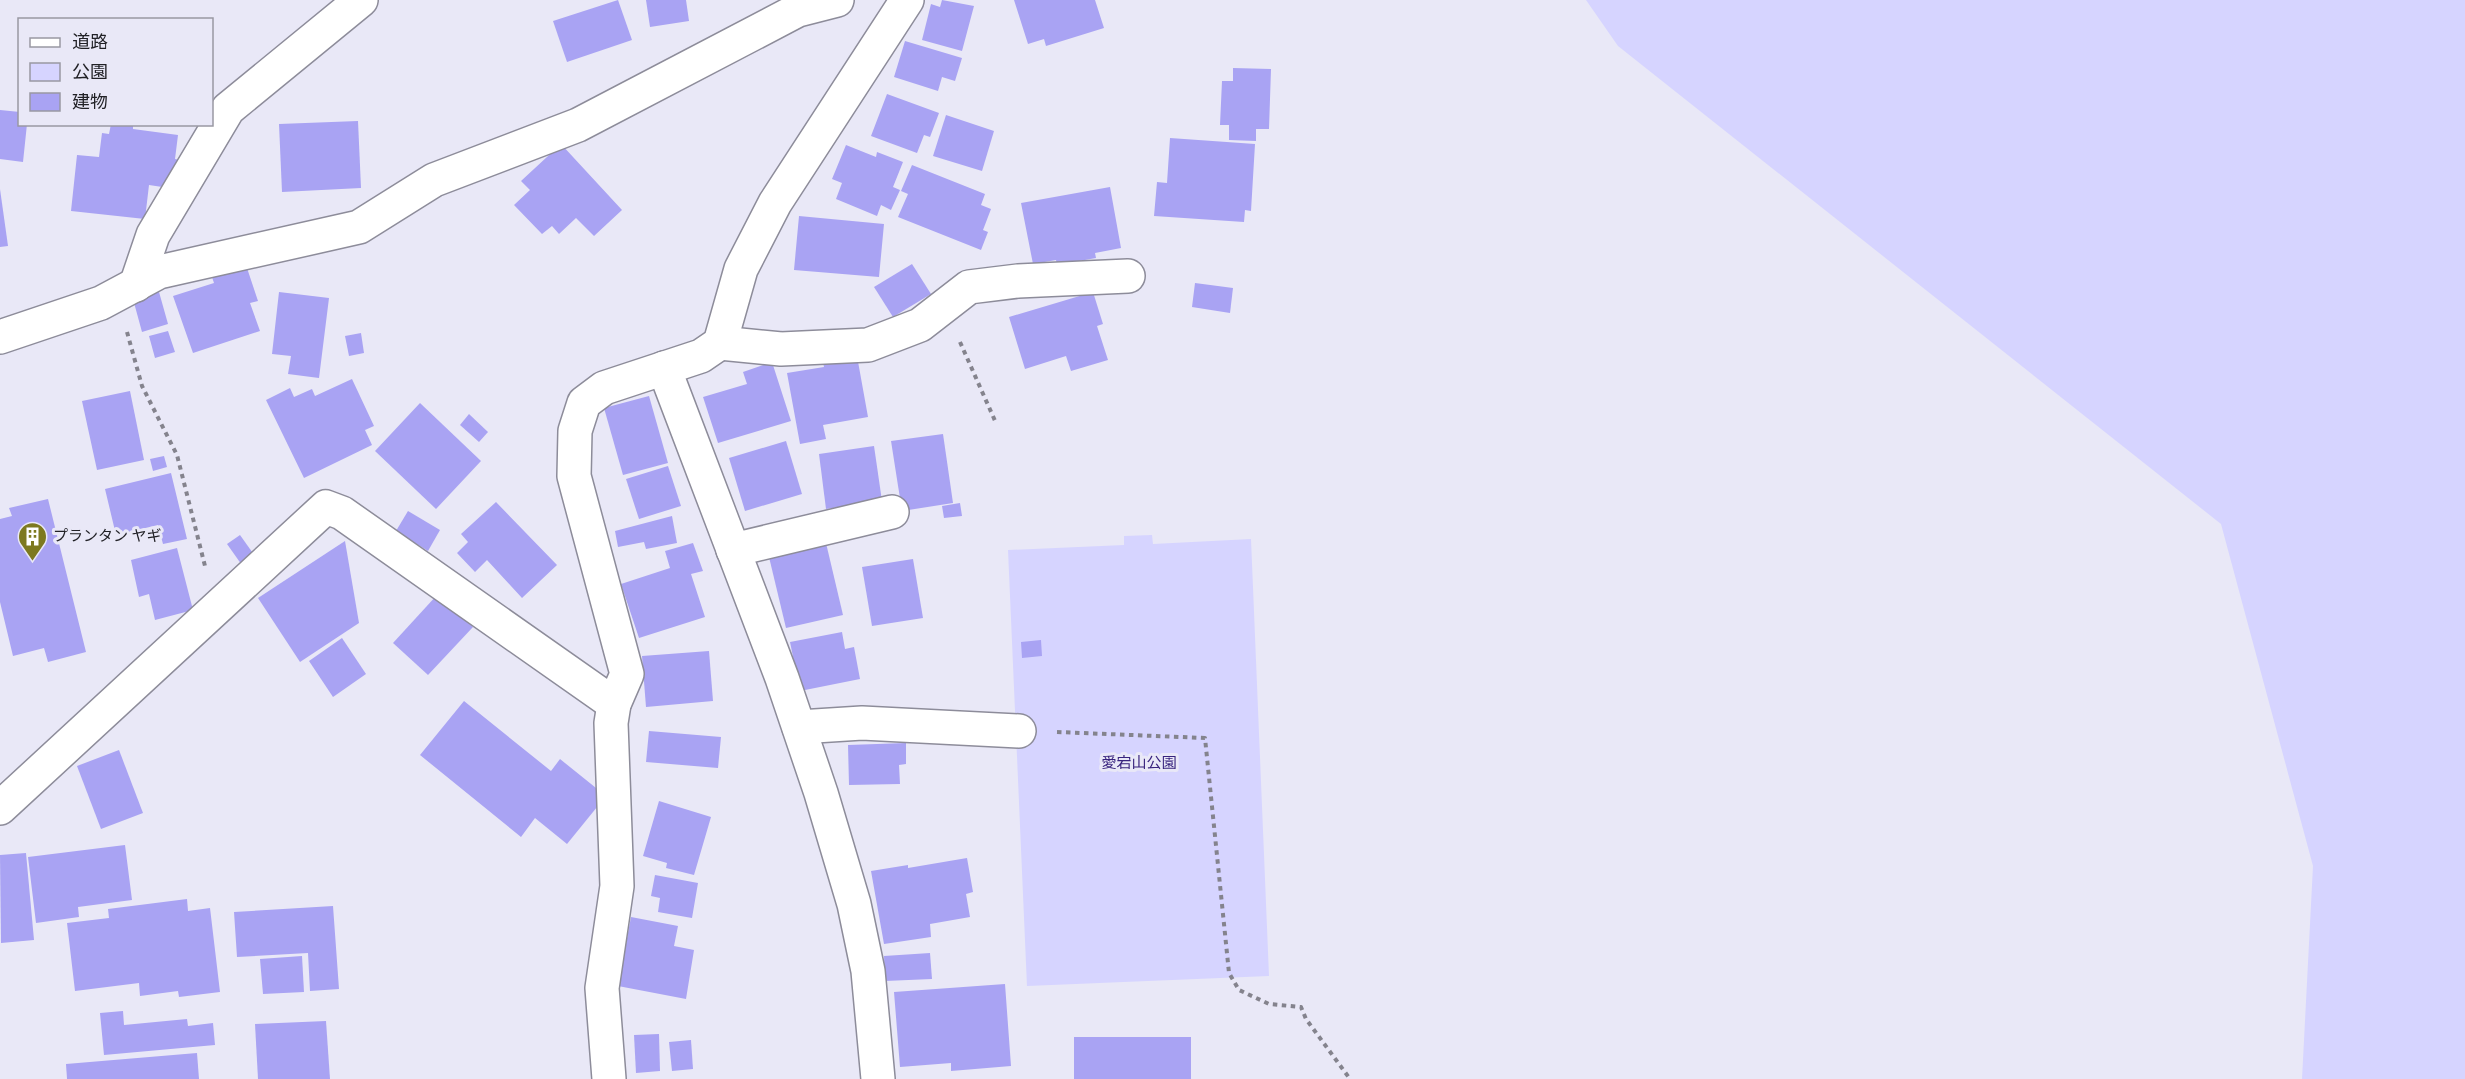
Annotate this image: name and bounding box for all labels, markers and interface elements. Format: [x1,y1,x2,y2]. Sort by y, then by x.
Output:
legend [18,18,213,126]
text: 道路 [72,32,108,55]
text: 公園 [72,62,108,85]
text: 建物 [72,92,108,115]
building icon: プランタン ヤギ [16,520,48,562]
place label: プランタン ヤギ [53,528,162,547]
park label: 愛宕山公園 [1101,755,1177,774]

